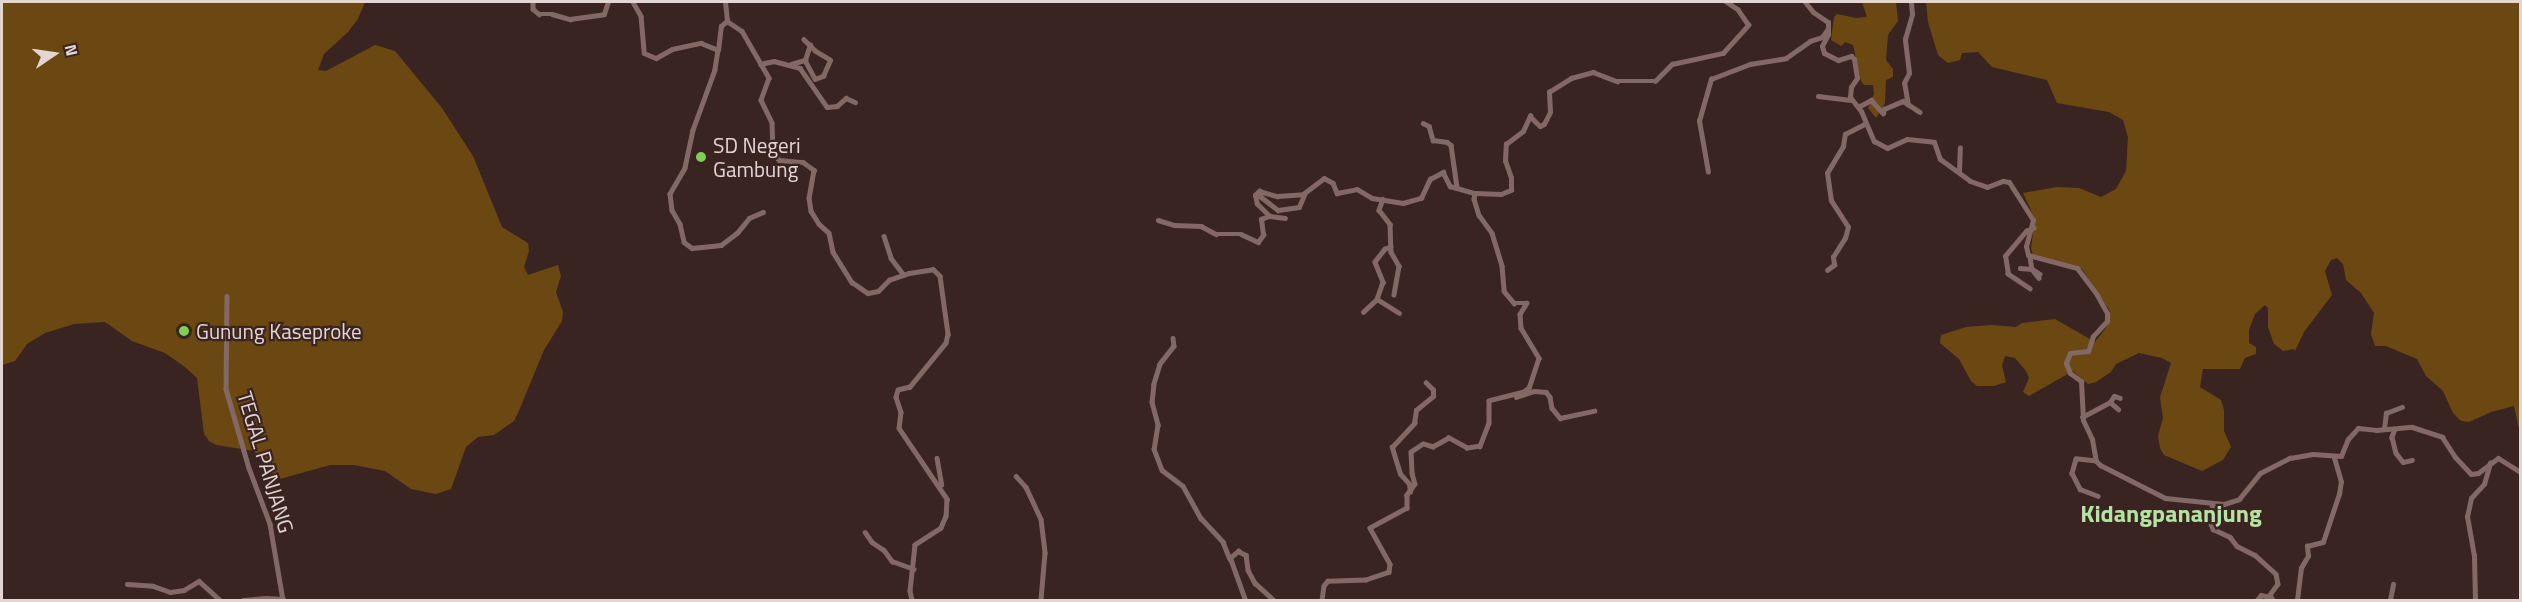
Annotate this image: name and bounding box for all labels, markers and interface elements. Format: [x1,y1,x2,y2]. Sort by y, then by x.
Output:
north arrow [24,24,84,84]
text: N [59,42,84,58]
place label: SD Negeri Gambung [713,132,801,182]
marker: SD Negeri Gambung [694,150,708,164]
place label: Gunung Kaseproke [196,318,362,344]
marker: Gunung Kaseproke [177,324,191,338]
street label: TEGAL PANJANG [233,388,299,536]
district label: Kidangpananjung [2080,500,2262,528]

